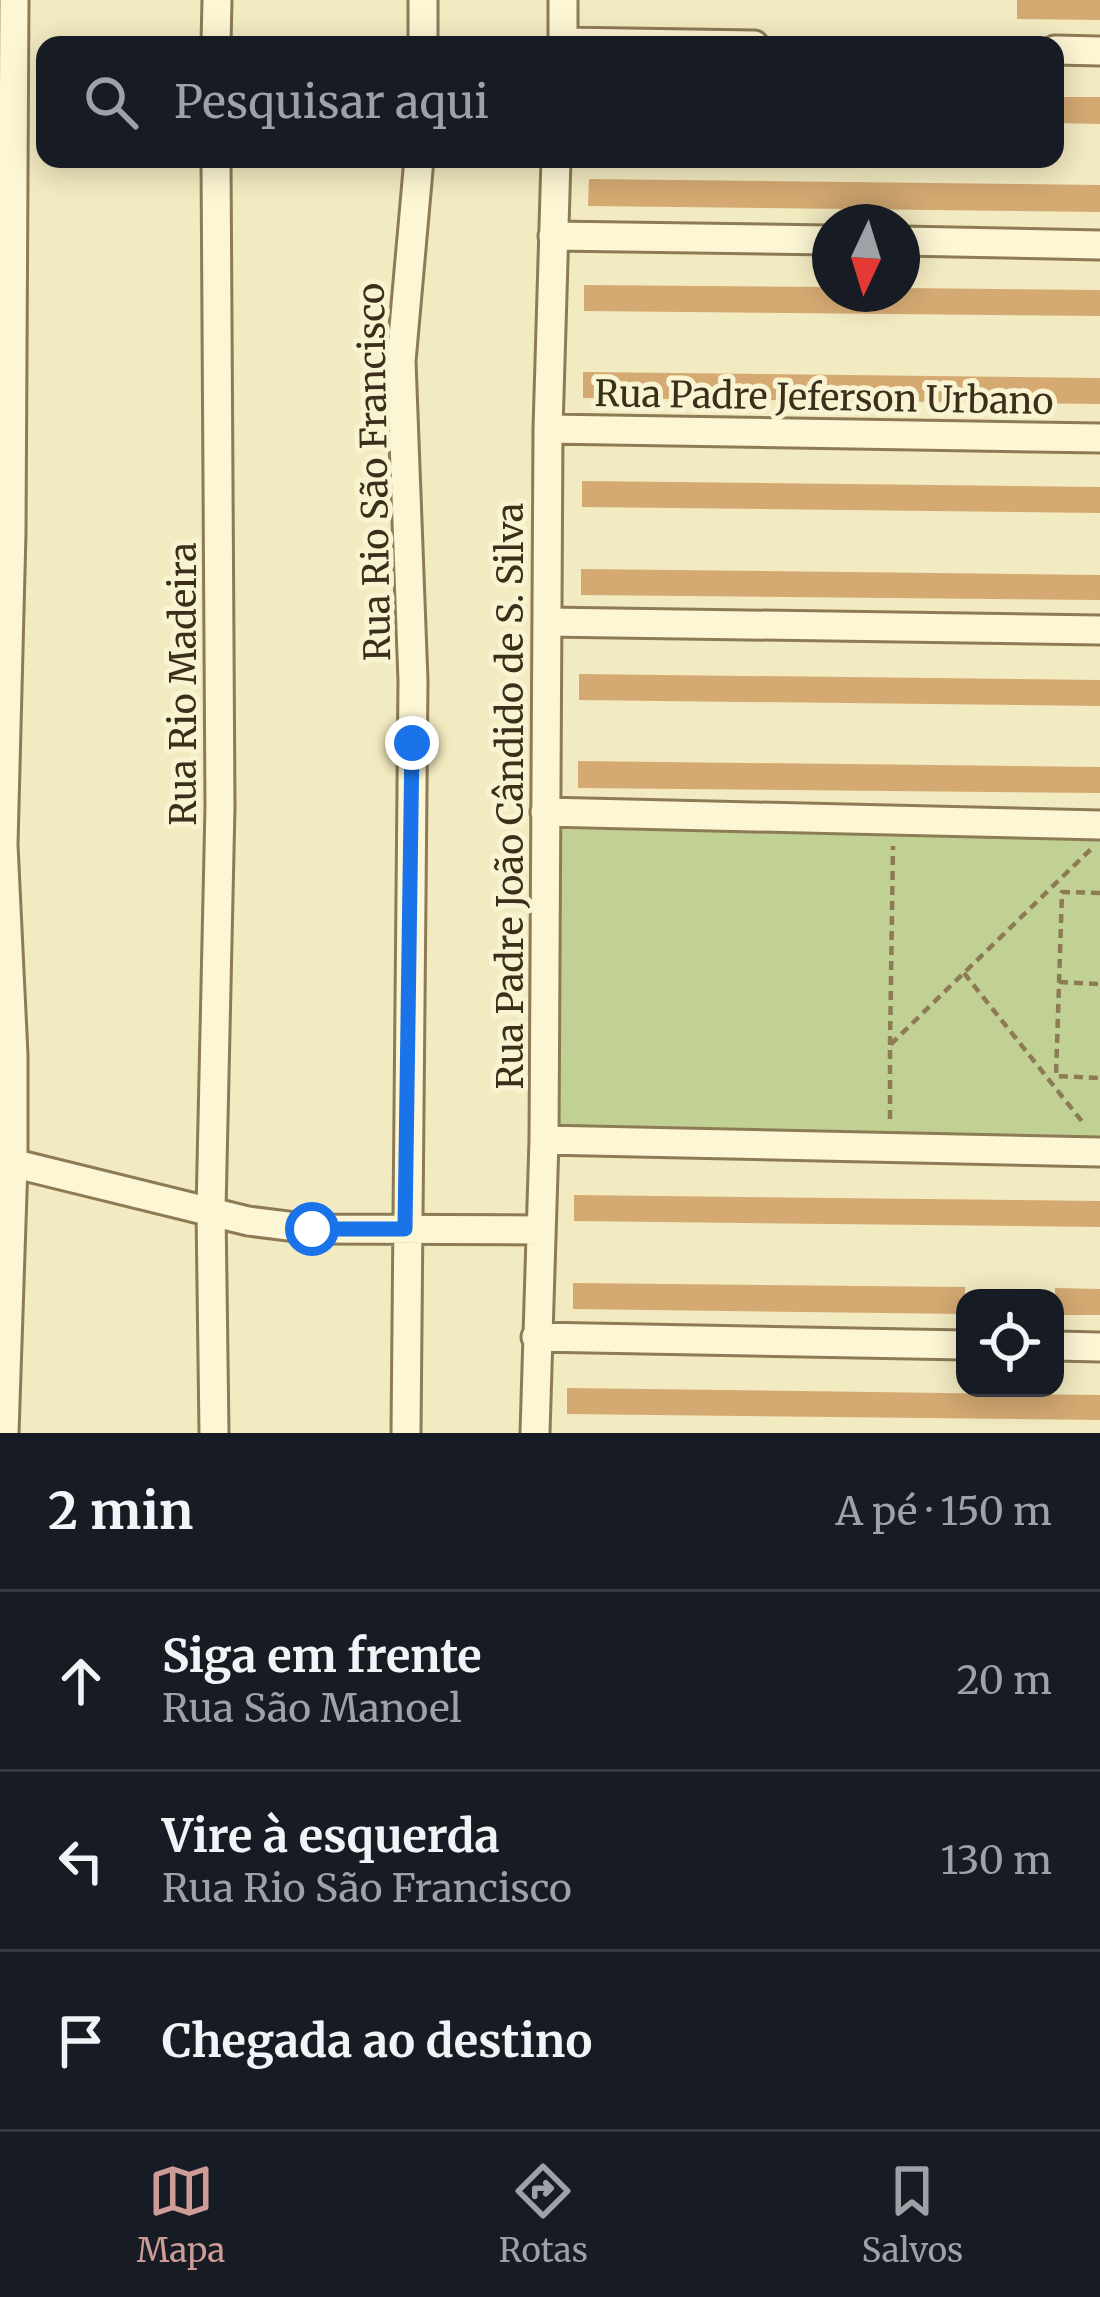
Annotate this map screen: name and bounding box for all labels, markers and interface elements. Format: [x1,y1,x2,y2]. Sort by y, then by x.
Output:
search box [36,36,1064,168]
icon: search [78,69,144,135]
text: Pesquisar aqui [174,74,489,130]
north arrow [812,204,920,312]
street label: Rua Rio São Francisco [349,282,400,662]
street label: Rua Padre Jeferson Urbano [594,371,1054,424]
street label: Rua Padre João Cândido de S. Silva [488,503,533,1089]
street label: Rua Rio Madeira [161,542,206,826]
route end [385,716,439,770]
route start [285,1202,339,1256]
map controls [956,1289,1064,1397]
button: locate [956,1289,1064,1397]
text: 2 min [48,1479,193,1543]
text: A pé · 150 m [835,1487,1052,1536]
text: Siga em frente [162,1628,482,1684]
icon: ahead [48,1648,114,1714]
text: 20 m [957,1656,1052,1705]
text: Rua São Manoel [162,1684,462,1733]
text: Vire à esquerda [162,1808,500,1864]
icon: left [48,1828,114,1894]
text: 130 m [940,1836,1052,1885]
text: Rua Rio São Francisco [162,1864,572,1913]
icon: arrive [48,2008,114,2074]
text: Chegada ao destino [162,2013,592,2069]
tab: Mapa [137,2158,225,2271]
tab: Rotas [499,2158,588,2271]
tab: Salvos [861,2158,963,2271]

